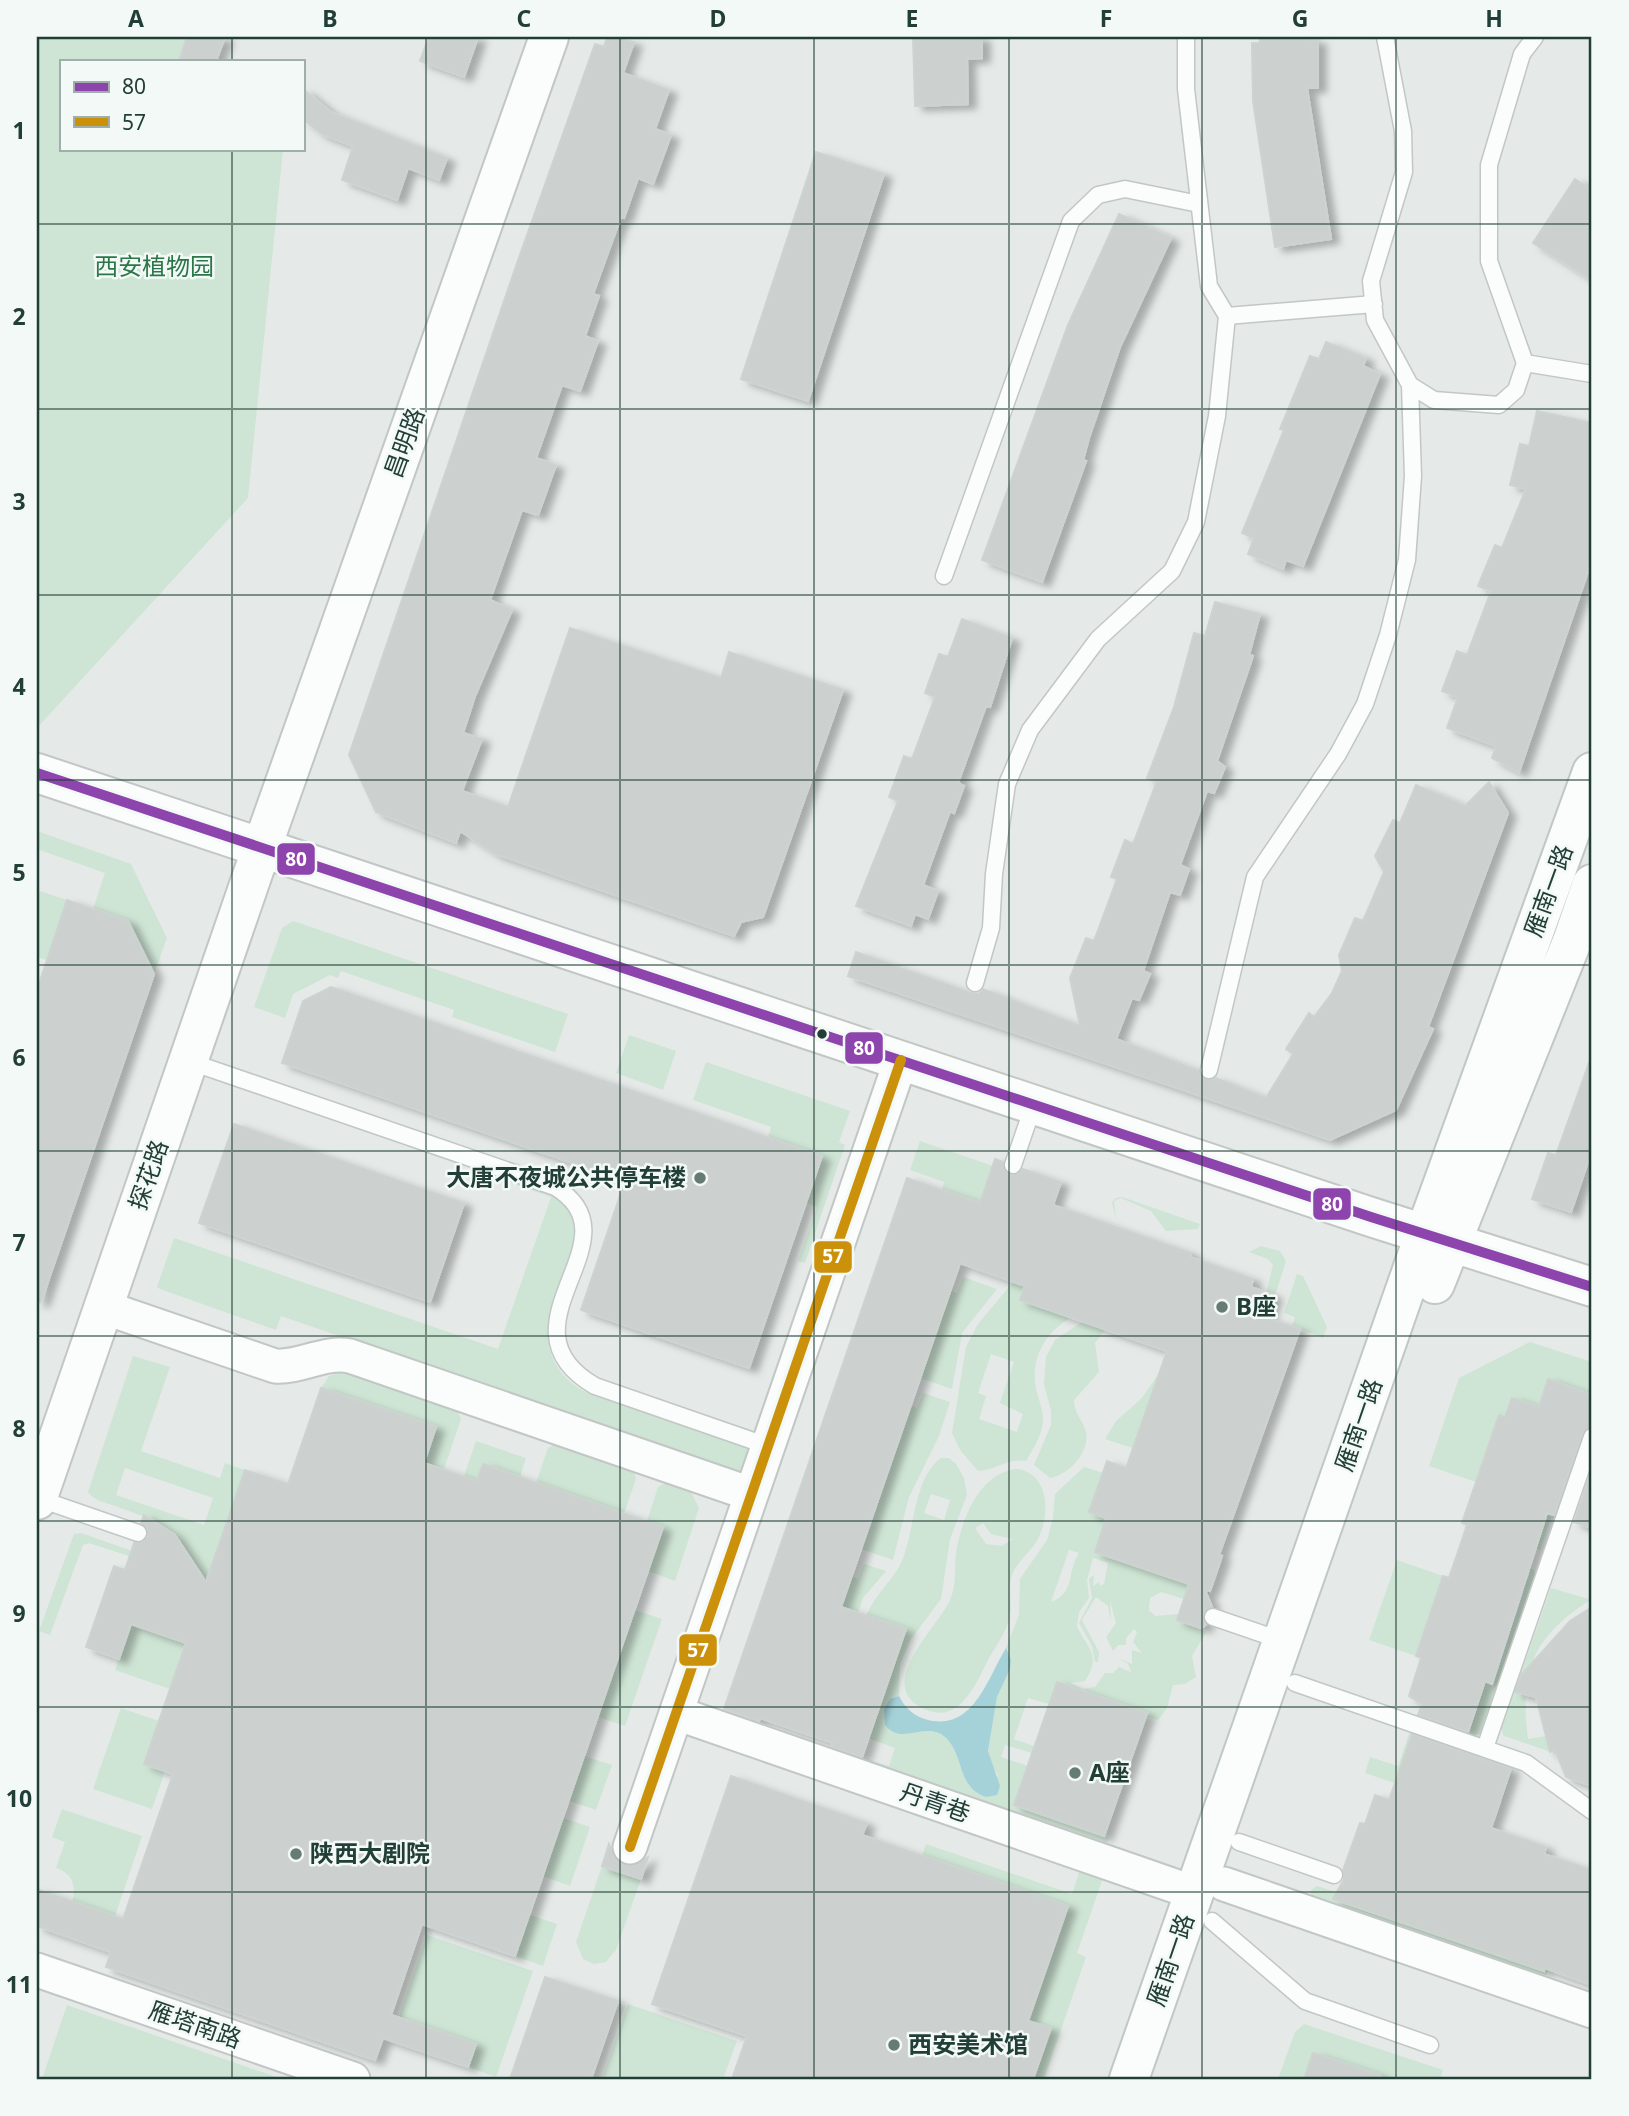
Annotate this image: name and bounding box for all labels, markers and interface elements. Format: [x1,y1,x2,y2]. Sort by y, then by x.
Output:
text: A [128,2,144,34]
text: B [322,2,338,34]
text: C [517,2,532,34]
text: D [710,2,726,34]
text: E [906,2,918,34]
text: F [1100,2,1112,34]
text: G [1292,2,1308,34]
text: H [1485,2,1503,34]
legend [60,60,304,150]
text: 80 [122,72,146,100]
text: 57 [122,108,146,136]
text: 1 [12,114,26,146]
park label: 西安植物园 [94,249,214,282]
text: 2 [12,300,26,332]
street label: 昌明路 [376,403,431,482]
text: 3 [12,485,26,517]
text: 4 [12,670,26,702]
street label: 雁南一路 [1516,840,1580,941]
line badge: 80 [276,842,316,876]
text: 80 [285,846,307,872]
text: 5 [12,856,26,888]
unlabelled marker [815,1027,829,1041]
line badge: 80 [844,1031,884,1065]
text: 80 [853,1035,875,1061]
text: 6 [12,1041,26,1073]
street label: 探花路 [120,1135,175,1214]
place label: 大唐不夜城公共停车楼 [446,1160,686,1193]
marker: 大唐不夜城公共停车楼 [692,1170,708,1186]
line badge: 80 [1312,1187,1352,1221]
text: 80 [1321,1191,1343,1217]
text: 7 [12,1226,26,1258]
line badge: 57 [813,1240,853,1274]
text: 57 [822,1243,844,1269]
place label: B座 [1236,1289,1276,1322]
marker: B座 [1214,1299,1230,1315]
street label: 雁南一路 [1326,1374,1389,1475]
text: 8 [12,1412,26,1444]
text: 9 [12,1597,26,1629]
line badge: 57 [678,1633,718,1667]
text: 57 [687,1637,709,1663]
place label: A座 [1089,1755,1130,1788]
marker: A座 [1067,1765,1083,1781]
street label: 丹青巷 [896,1774,975,1829]
text: 10 [6,1782,32,1814]
place label: 陕西大剧院 [310,1836,430,1869]
marker: 陕西大剧院 [288,1846,304,1862]
street label: 雁南一路 [1138,1909,1201,2010]
text: 11 [6,1968,32,2000]
street label: 雁塔南路 [145,1992,246,2055]
place label: 西安美术馆 [908,2027,1028,2060]
marker: 西安美术馆 [886,2037,902,2053]

